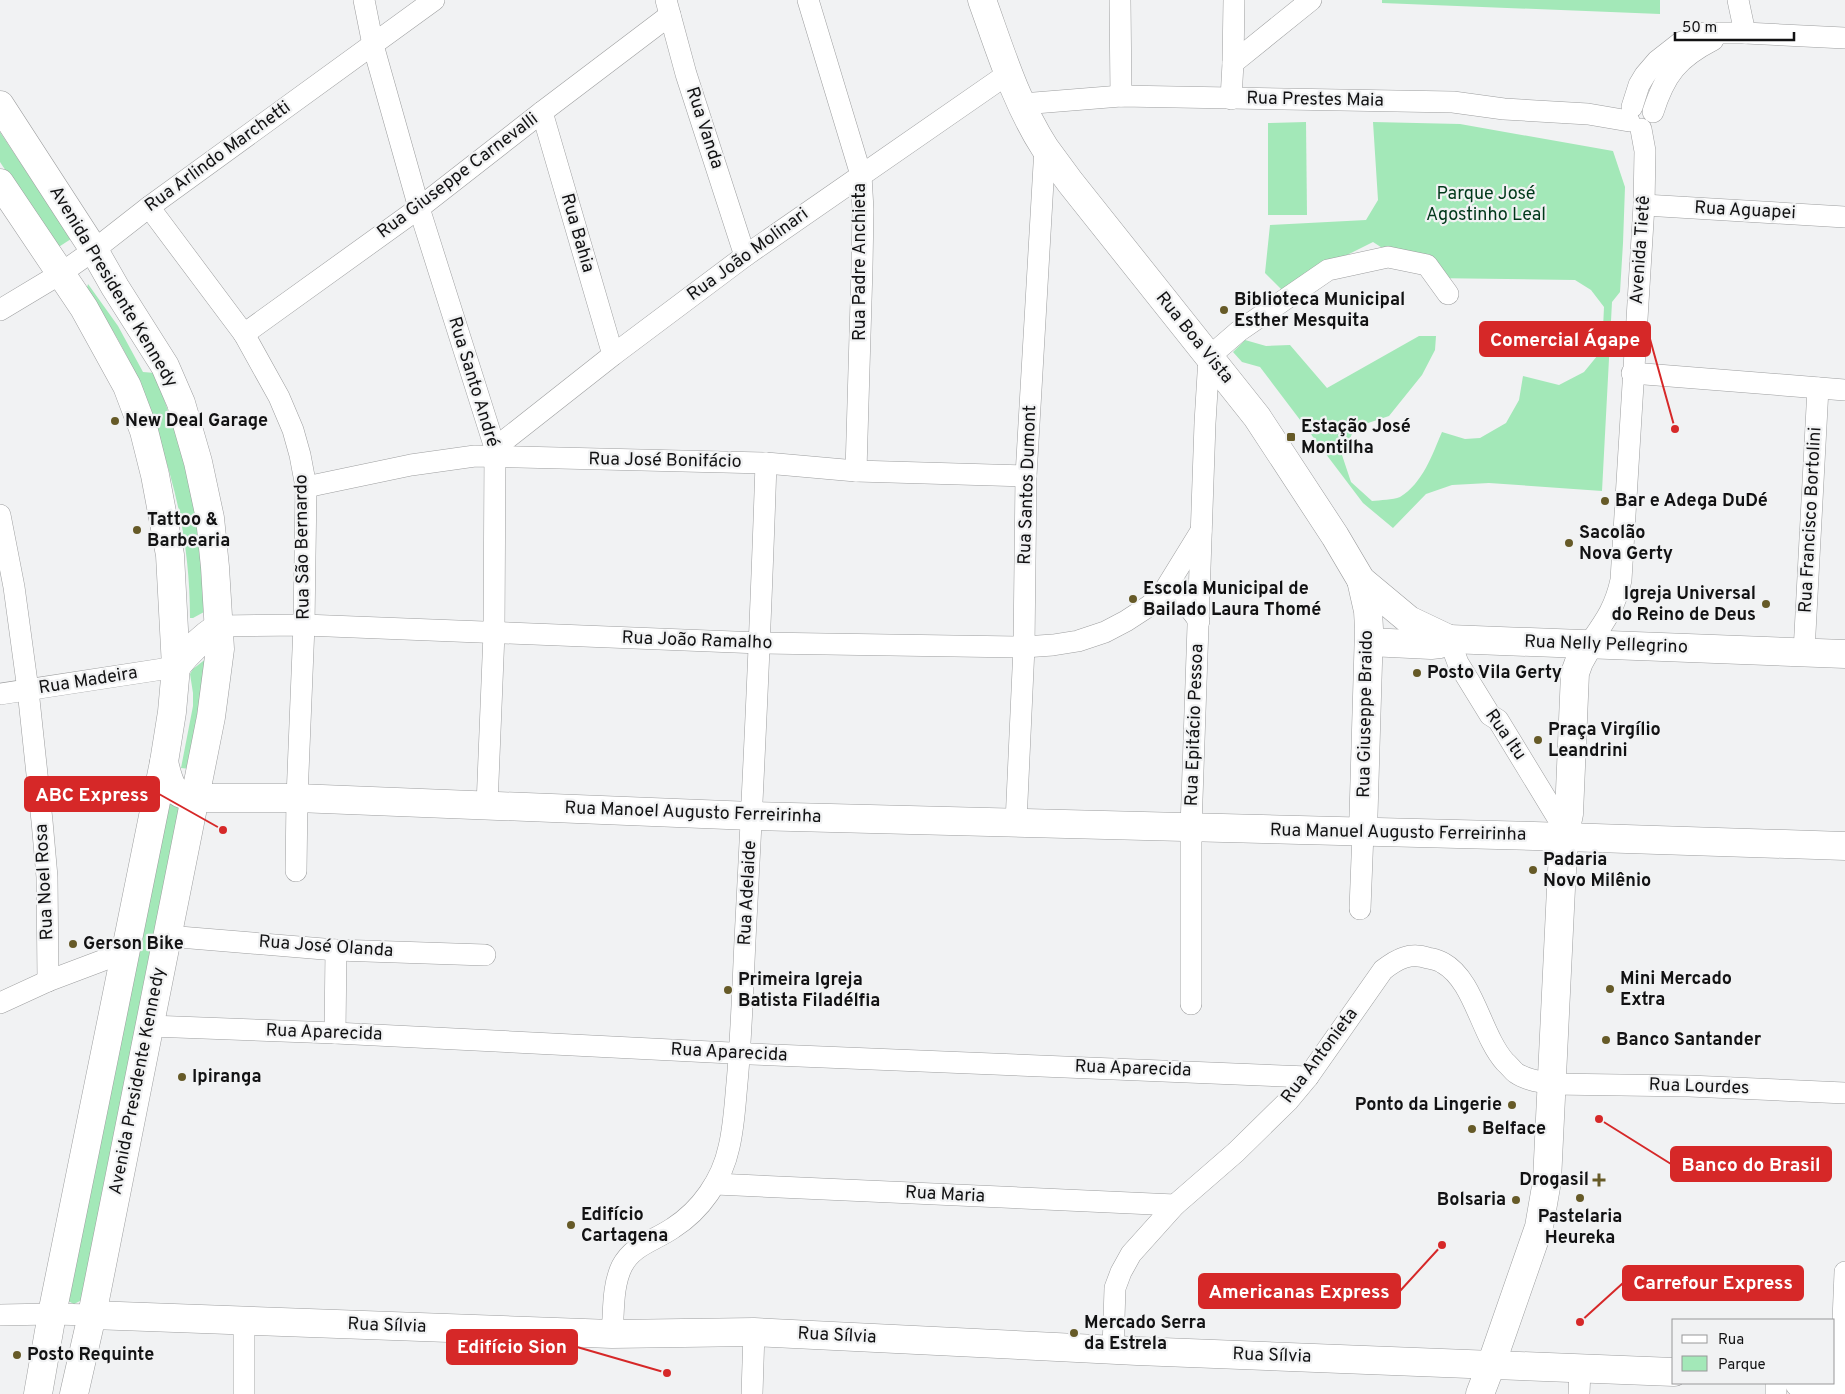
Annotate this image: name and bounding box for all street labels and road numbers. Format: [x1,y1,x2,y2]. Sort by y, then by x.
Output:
street label: Rua Vanda [680,84,728,172]
street label: Rua Prestes Maia [1246,87,1384,113]
street label: Rua Arlindo Marchetti [141,96,295,218]
street label: Rua Giuseppe Carnevalli [373,108,543,244]
street label: Avenida Presidente Kennedy [44,182,182,392]
street label: Rua Padre Anchieta [849,183,872,341]
street label: Rua Bahia [555,191,599,275]
street label: Avenida Tietê [1626,195,1656,305]
street label: Rua Aguapei [1694,197,1796,225]
street label: Rua João Molinari [683,203,813,307]
street label: Rua Boa Vista [1150,287,1238,389]
street label: Rua Santo André [442,314,504,450]
street label: Rua Santos Dumont [1014,405,1042,565]
street label: Rua Francisco Bortolini [1795,426,1827,614]
street label: Rua José Bonifácio [588,448,742,474]
street label: Rua São Bernardo [290,474,316,620]
street label: Rua João Ramalho [621,627,773,655]
street label: Rua Giuseppe Braido [1353,630,1379,798]
street label: Rua Nelly Pellegrino [1524,631,1688,659]
street label: Rua Epitácio Pessoa [1181,643,1209,807]
street label: Rua Madeira [37,662,139,700]
street label: Rua Itu [1479,705,1531,765]
street label: Rua Manoel Augusto Ferreirinha [564,797,822,829]
street label: Rua Manuel Augusto Ferreirinha [1270,819,1526,847]
street label: Rua Noel Rosa [30,823,60,941]
street label: Rua Adelaide [734,840,762,946]
street label: Rua José Olanda [258,931,394,963]
street label: Avenida Presidente Kennedy [105,965,171,1197]
street label: Rua Antonieta [1277,1004,1363,1108]
street label: Rua Aparecida [265,1019,383,1047]
street label: Rua Aparecida [670,1038,788,1068]
street label: Rua Aparecida [1074,1055,1192,1083]
street label: Rua Lourdes [1648,1074,1750,1100]
street label: Rua Maria [904,1181,986,1209]
street label: Rua Sílvia [347,1313,427,1339]
street label: Rua Sílvia [797,1322,877,1350]
street label: Rua Sílvia [1232,1343,1312,1369]

